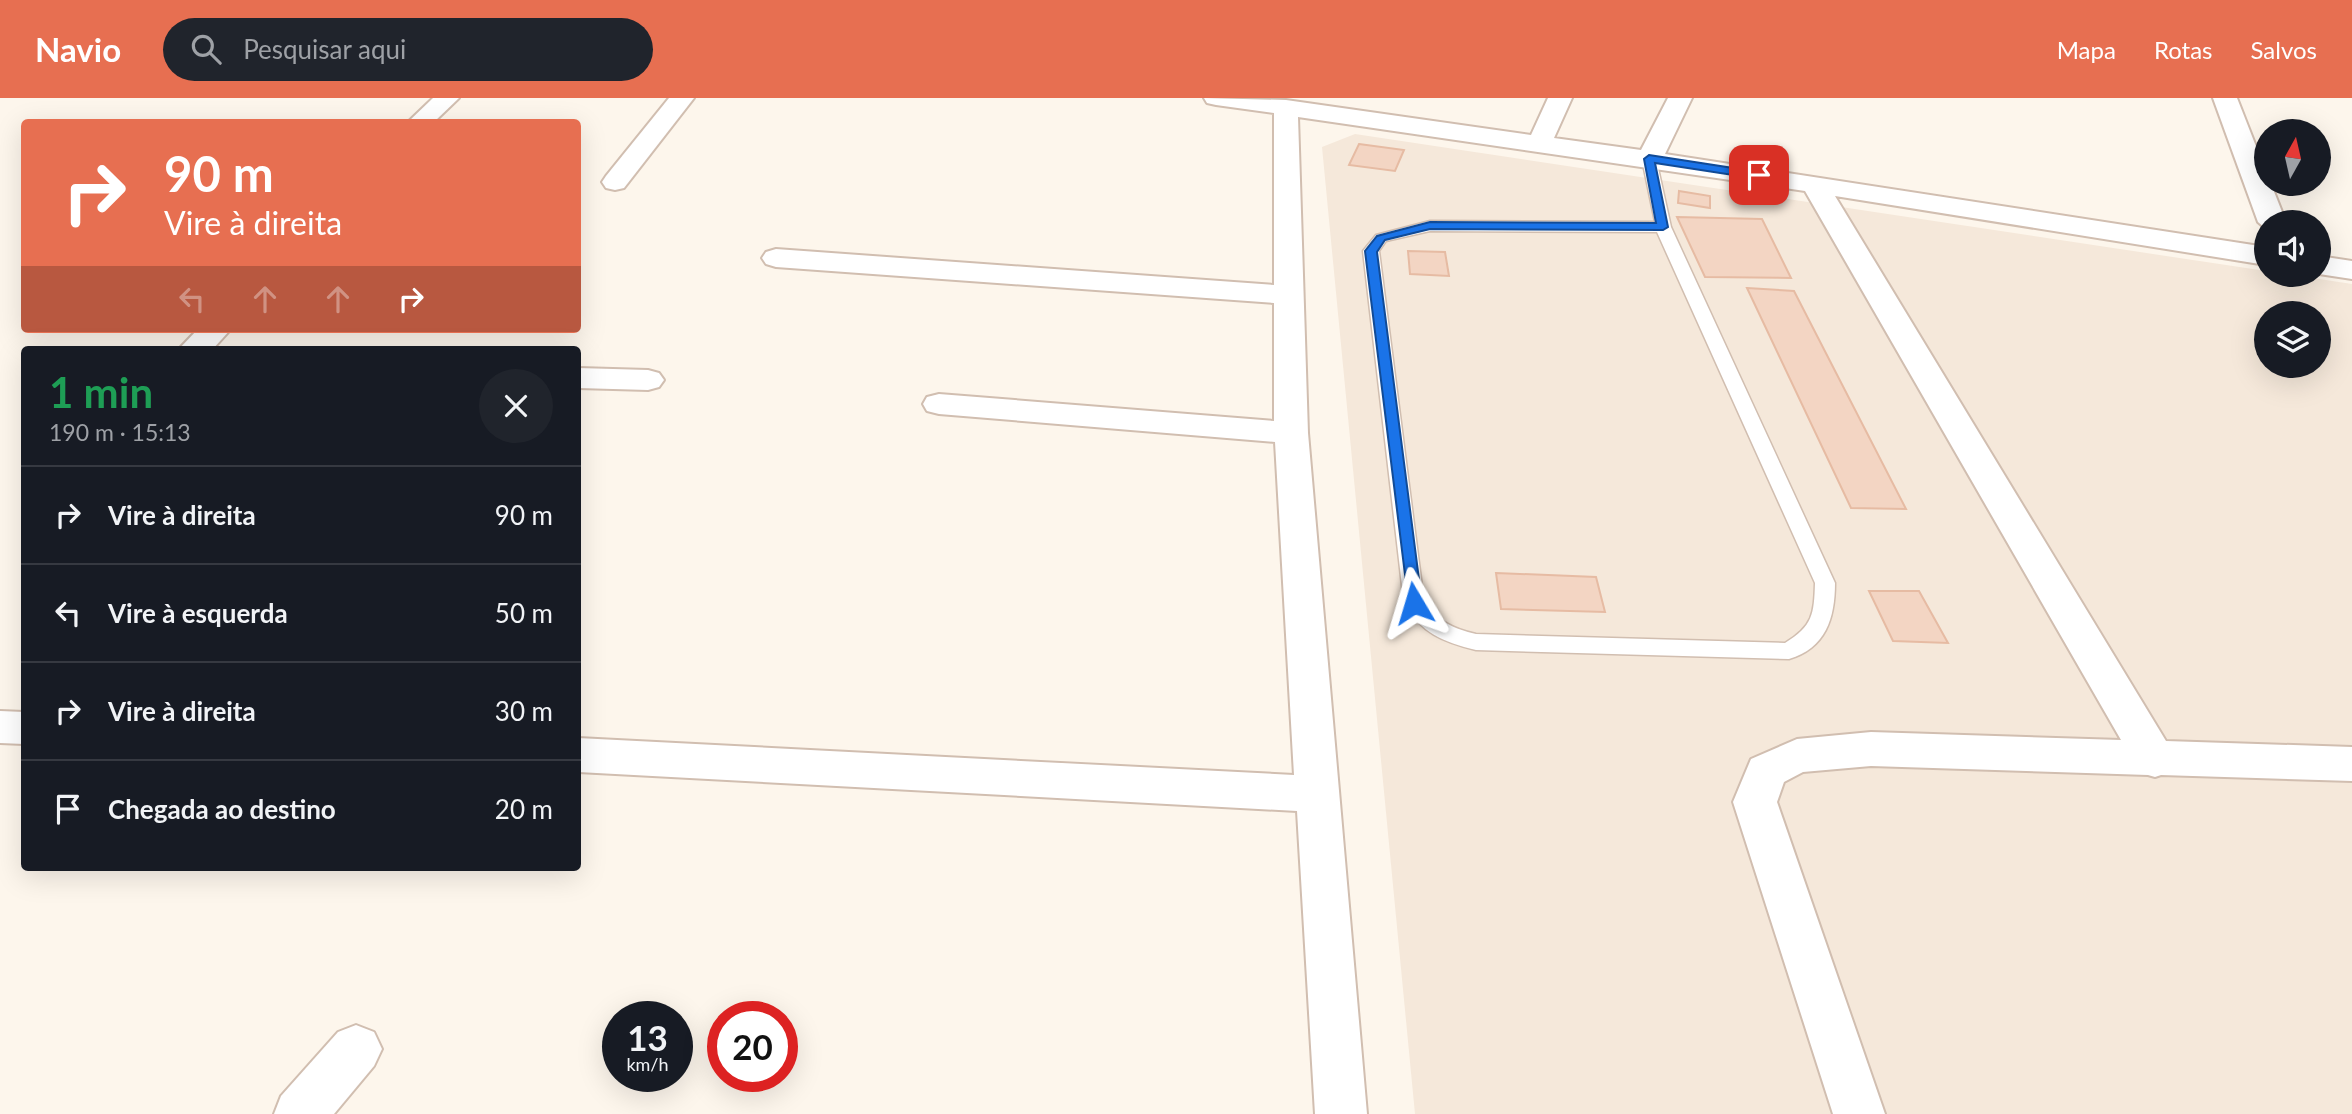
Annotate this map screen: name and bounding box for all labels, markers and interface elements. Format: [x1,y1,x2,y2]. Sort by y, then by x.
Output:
search box [163,18,653,81]
text: Navio [35,29,121,69]
icon: search [187,30,225,68]
text: Pesquisar aqui [243,33,406,65]
text: Mapa [2057,35,2116,64]
text: Rotas [2154,35,2213,64]
text: Salvos [2251,35,2317,64]
north arrow [2254,119,2331,196]
map controls [2254,119,2331,378]
text: 90 m [164,144,274,202]
pin [1729,145,1789,205]
icon: right [49,147,140,238]
icon: arrive [1740,156,1778,194]
text: Vire à direita [164,203,342,242]
button: sound [2254,210,2331,287]
icon: left [173,280,211,318]
icon: ahead [246,280,284,318]
icon: ahead [319,280,357,318]
icon: right [392,280,430,318]
button: layers [2254,301,2331,378]
text: 1 min [49,367,153,417]
button: close [479,369,553,443]
text: 190 m · 15:13 [49,418,191,446]
icon: right [49,496,87,534]
text: Vire à direita [108,499,256,531]
text: 90 m [495,499,553,531]
position arrow [1377,566,1451,640]
icon: left [49,594,87,632]
text: Vire à esquerda [108,597,288,629]
text: 50 m [495,597,553,629]
icon: right [49,692,87,730]
text: Vire à direita [108,695,256,727]
text: 30 m [495,695,553,727]
icon: arrive [49,790,87,828]
text: Chegada ao destino [108,793,336,825]
text: 20 m [495,793,553,825]
speed limit sign: 20 [707,1001,798,1092]
text: 13 [627,1016,668,1058]
text: km/h [626,1053,669,1075]

